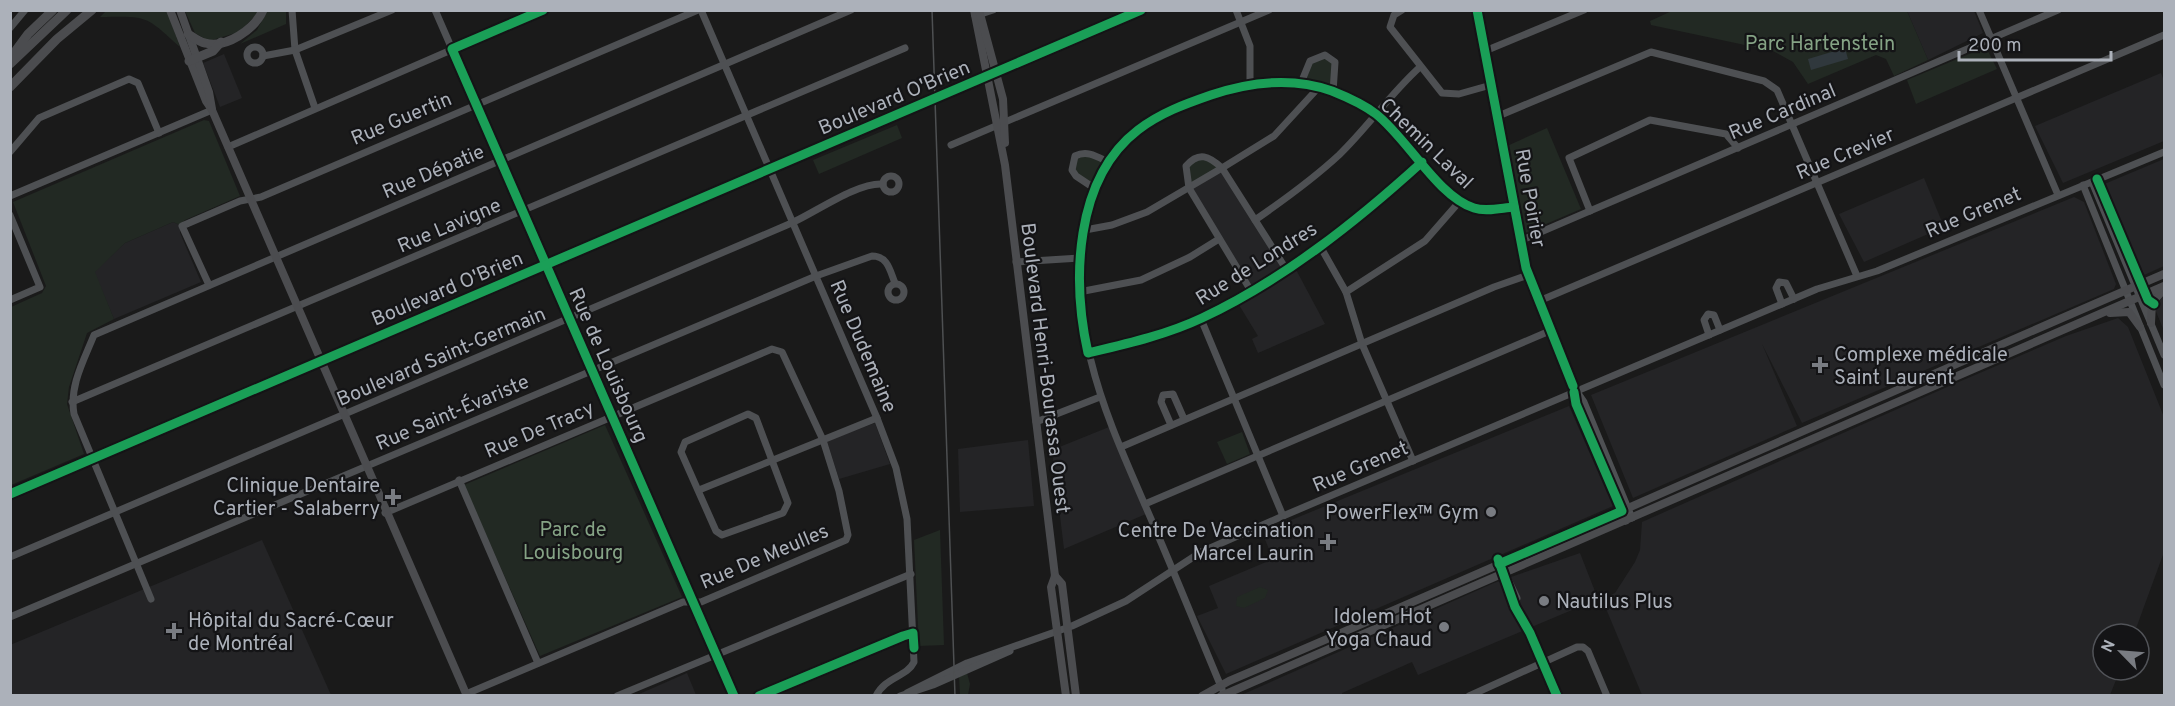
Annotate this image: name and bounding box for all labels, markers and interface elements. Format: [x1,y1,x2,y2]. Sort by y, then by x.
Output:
scale bar [1959,24,2110,62]
park label: Parc Hartenstein [1745,32,1895,58]
text: 200 m [1968,35,2021,58]
street label: Boulevard O'Brien [815,55,975,142]
street label: Rue Cardinal [1725,79,1840,147]
street label: Rue Guertin [347,87,456,153]
street label: Chemin Laval [1373,93,1478,196]
street label: Rue Crevier [1793,122,1899,187]
street label: Rue Dépatie [379,140,489,206]
street label: Rue Poirier [1508,147,1551,250]
street label: Rue Grenet [1922,182,2025,246]
street label: Rue Lavigne [394,193,506,260]
street label: Rue de Londres [1191,217,1323,312]
street label: Boulevard Henri-Bourassa Ouest [1013,221,1075,515]
street label: Boulevard O'Brien [368,246,528,333]
street label: Rue Dudemaine [823,277,902,417]
street label: Rue de Louisbourg [561,284,653,447]
street label: Boulevard Saint-Germain [333,302,550,414]
place label: Complexe médicale Saint Laurent [1834,343,2008,392]
marker: Complexe médicale Saint Laurent [1811,356,1829,374]
street label: Rue Saint-Évariste [371,368,533,458]
street label: Rue De Tracy [481,396,599,466]
street label: Rue Grenet [1309,436,1412,500]
place label: Clinique Dentaire Cartier - Salaberry [213,474,380,523]
marker: Clinique Dentaire Cartier - Salaberry [384,488,402,506]
place label: PowerFlex™ Gym [1325,501,1479,527]
marker: PowerFlex™ Gym [1484,505,1498,519]
park label: Parc de Louisbourg [523,518,623,567]
street label: Rue De Meulles [697,519,833,597]
place label: Centre De Vaccination Marcel Laurin [1118,519,1314,568]
marker: Centre De Vaccination Marcel Laurin [1319,533,1337,551]
place label: Nautilus Plus [1556,590,1673,616]
marker: Nautilus Plus [1537,594,1551,608]
place label: Idolem Hot Yoga Chaud [1326,605,1432,654]
place label: Hôpital du Sacré-Cœur de Montréal [188,609,394,658]
marker: Idolem Hot Yoga Chaud [1437,620,1451,634]
marker: Hôpital du Sacré-Cœur de Montréal [165,622,183,640]
north arrow [2091,622,2151,682]
text: N [2098,637,2121,656]

